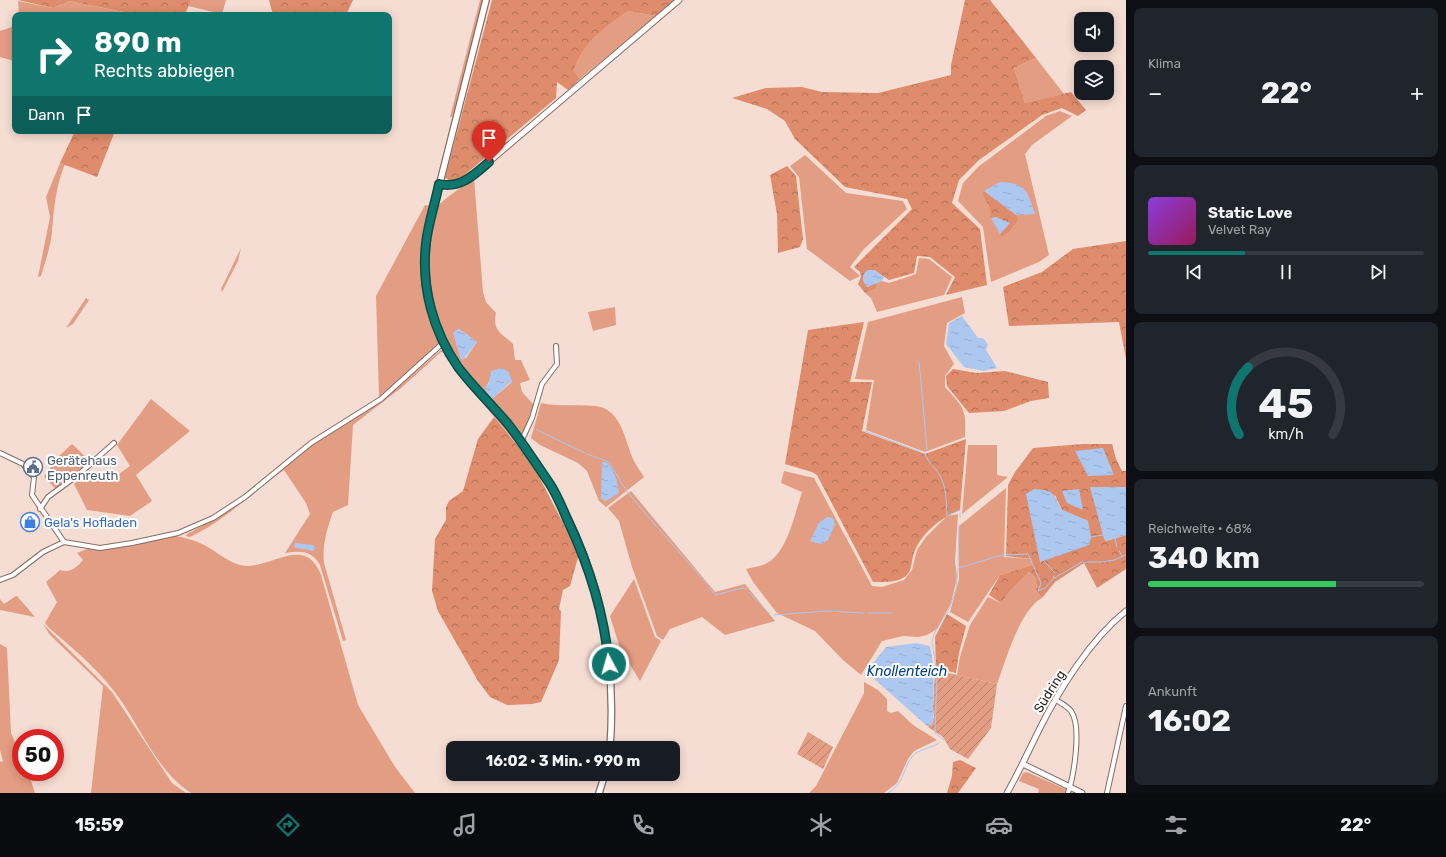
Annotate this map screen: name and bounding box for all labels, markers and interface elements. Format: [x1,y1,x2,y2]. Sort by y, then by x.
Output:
map controls [1074,12,1114,100]
button: sound [1074,12,1114,52]
text: 890 m [94,26,182,59]
icon: right [28,28,80,80]
text: Klima [1148,56,1181,71]
text: Rechts abbiegen [94,60,235,82]
button: layers [1074,60,1114,100]
text: 22° [1261,75,1312,111]
text: − [1148,80,1162,107]
text: + [1410,80,1424,107]
icon: arrive [73,104,95,126]
text: Dann [28,106,65,124]
pin [472,121,506,162]
icon: arrive [478,127,500,149]
text: Static Love [1208,204,1292,222]
text: Velvet Ray [1208,222,1271,237]
icon: previous [1183,261,1205,283]
icon: pause [1275,261,1297,283]
icon: next [1367,261,1389,283]
text: 45 [1258,378,1314,427]
text: km/h [1268,425,1304,442]
place label: Gerätehaus Eppenreuth [47,453,118,483]
public building icon: Gerätehaus Eppenreuth [22,456,44,478]
shop icon: Gela's Hofladen [19,511,41,533]
place label: Gela's Hofladen [44,515,137,530]
text: Reichweite · 68% [1148,521,1252,536]
text: 340 km [1148,540,1260,576]
position arrow [588,643,630,685]
water label: Knollenteich [867,663,947,680]
street label: Südring [1031,667,1069,716]
text: Ankunft [1148,684,1197,699]
text: 16:02 [1148,703,1231,739]
speed limit sign: 50 [12,729,64,781]
text: 16:02 · 3 Min. · 990 m [486,752,640,770]
icon: directions [274,811,302,839]
icon: music [451,811,479,839]
icon: phone [629,811,657,839]
icon: climate [807,811,835,839]
icon: car [985,811,1013,839]
icon: filters [1162,811,1190,839]
text: 15:59 [75,814,124,836]
text: 22° [1340,814,1371,836]

